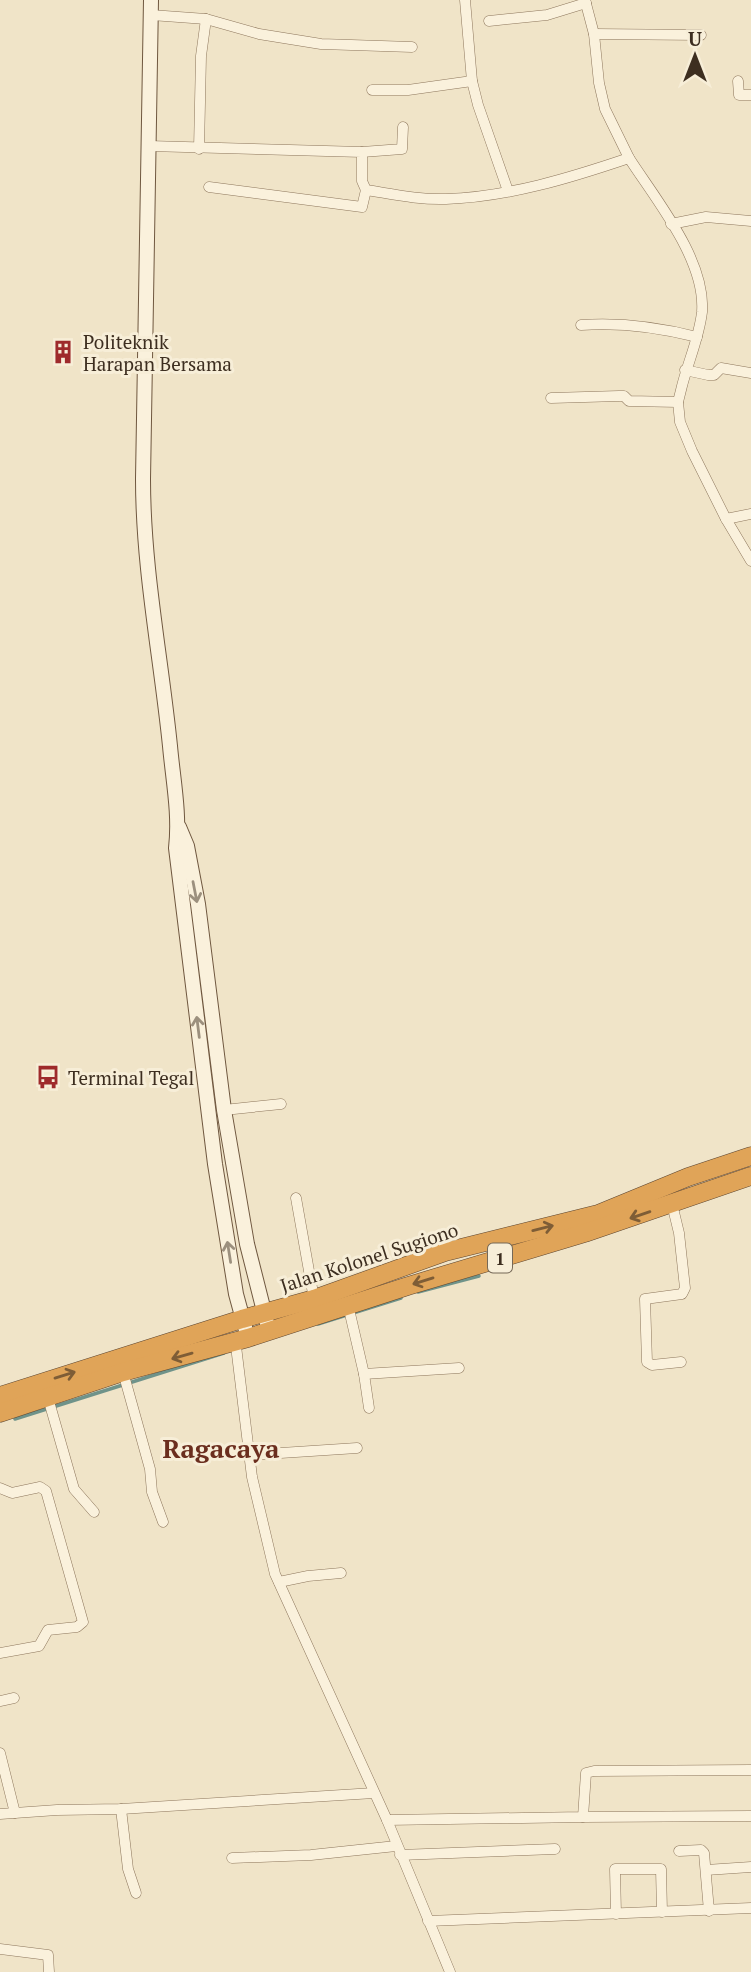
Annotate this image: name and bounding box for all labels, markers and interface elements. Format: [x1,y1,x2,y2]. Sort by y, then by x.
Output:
north arrow [660,21,730,91]
text: U [688,26,702,51]
place label: Politeknik Harapan Bersama [83,329,232,376]
building icon: Politeknik Harapan Bersama [49,338,77,366]
one-way arrow [189,880,202,903]
one-way arrow [192,1016,205,1039]
bus stop icon: Terminal Tegal [34,1063,62,1091]
place label: Terminal Tegal [68,1065,194,1090]
one-way arrow [630,1209,652,1222]
street label: Jalan Kolonel Sugiono [277,1216,461,1298]
one-way arrow [531,1221,554,1234]
one-way arrow [222,1241,235,1264]
road number: 1 [488,1244,512,1273]
one-way arrow [412,1276,434,1289]
one-way arrow [171,1350,193,1363]
one-way arrow [53,1367,75,1380]
district label: Ragacaya [162,1431,280,1465]

